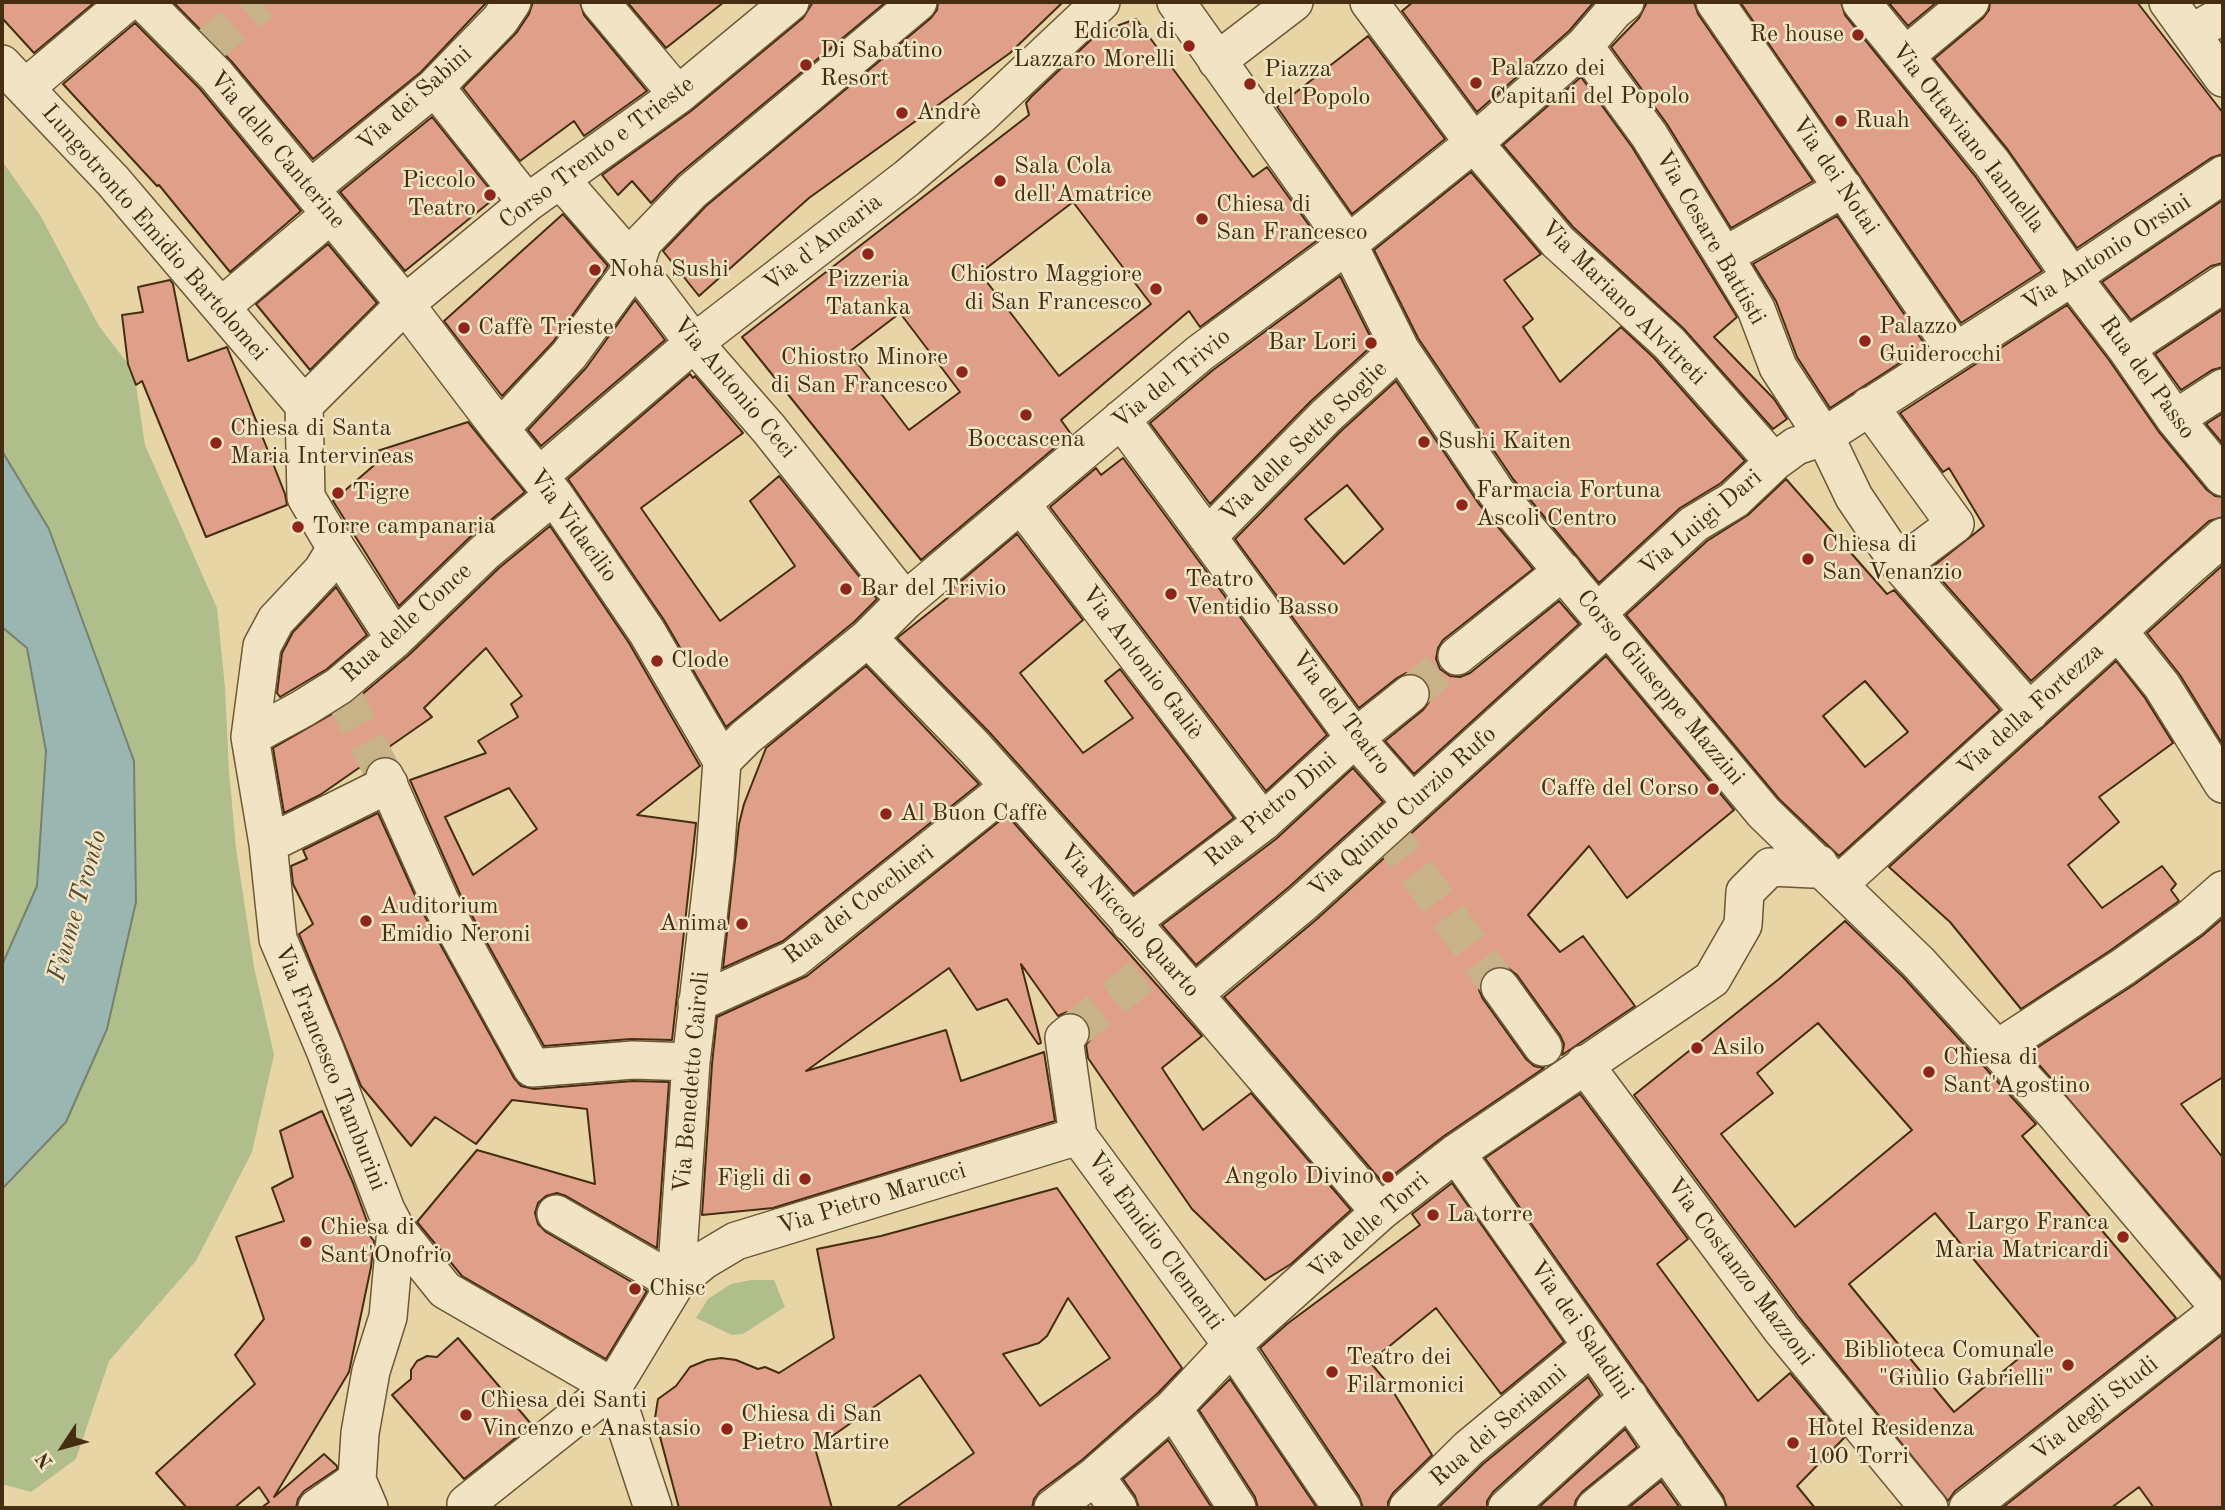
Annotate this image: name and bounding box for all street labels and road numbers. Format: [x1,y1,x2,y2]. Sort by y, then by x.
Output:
street label: Via Ottaviano Iannella [1885,37,2051,239]
street label: Via dei Sabini [352,40,478,158]
street label: Via delle Canterine [203,65,351,235]
street label: Corso Trento e Trieste [494,70,700,236]
street label: Lungotronto Emidio Bartolomei [35,99,273,367]
street label: Via dei Notai [1785,111,1885,241]
street label: Via Cesare Battisti [1648,146,1772,330]
street label: Via d'Ancaria [758,188,888,298]
street label: Via Antonio Orsini [2017,188,2197,318]
street label: Via Mariano Alvitreti [1534,214,1712,392]
street label: Via Antonio Ceci [666,311,802,465]
street label: Rua del Passo [2093,311,2201,445]
street label: Via del Trivio [1107,323,1237,435]
street label: Via delle Sette Soglie [1214,355,1394,529]
street label: Via Luigi Dari [1634,463,1768,583]
street label: Via Vidacilio [522,464,624,588]
street label: Rua delle Conce [336,557,478,689]
street label: Via Antonio Galiè [1075,580,1209,746]
street label: Corso Giuseppe Mazzini [1570,584,1750,792]
street label: Via della Fortezza [1952,637,2110,783]
street label: Via del Teatro [1285,645,1397,781]
street label: Via Quinto Curzio Rufo [1303,720,1503,904]
street label: Rua Pietro Dini [1199,746,1343,874]
street label: Via Niccolò Quarto [1052,838,1206,1004]
street label: Rua dei Cocchieri [778,839,940,971]
street label: Via Francesco Tamburini [268,941,392,1195]
street label: Via Benedetto Cairoli [668,970,716,1194]
street label: Via Emidio Clementi [1081,1146,1229,1336]
street label: Via Pietro Marucci [774,1157,970,1241]
street label: Via delle Torri [1303,1166,1435,1286]
street label: Via Costanzo Mazzoni [1660,1172,1820,1372]
street label: Via dei Saladini [1523,1255,1639,1405]
street label: Via degli Studi [2026,1350,2164,1468]
street label: Rua dei Serianni [1425,1359,1573,1493]

